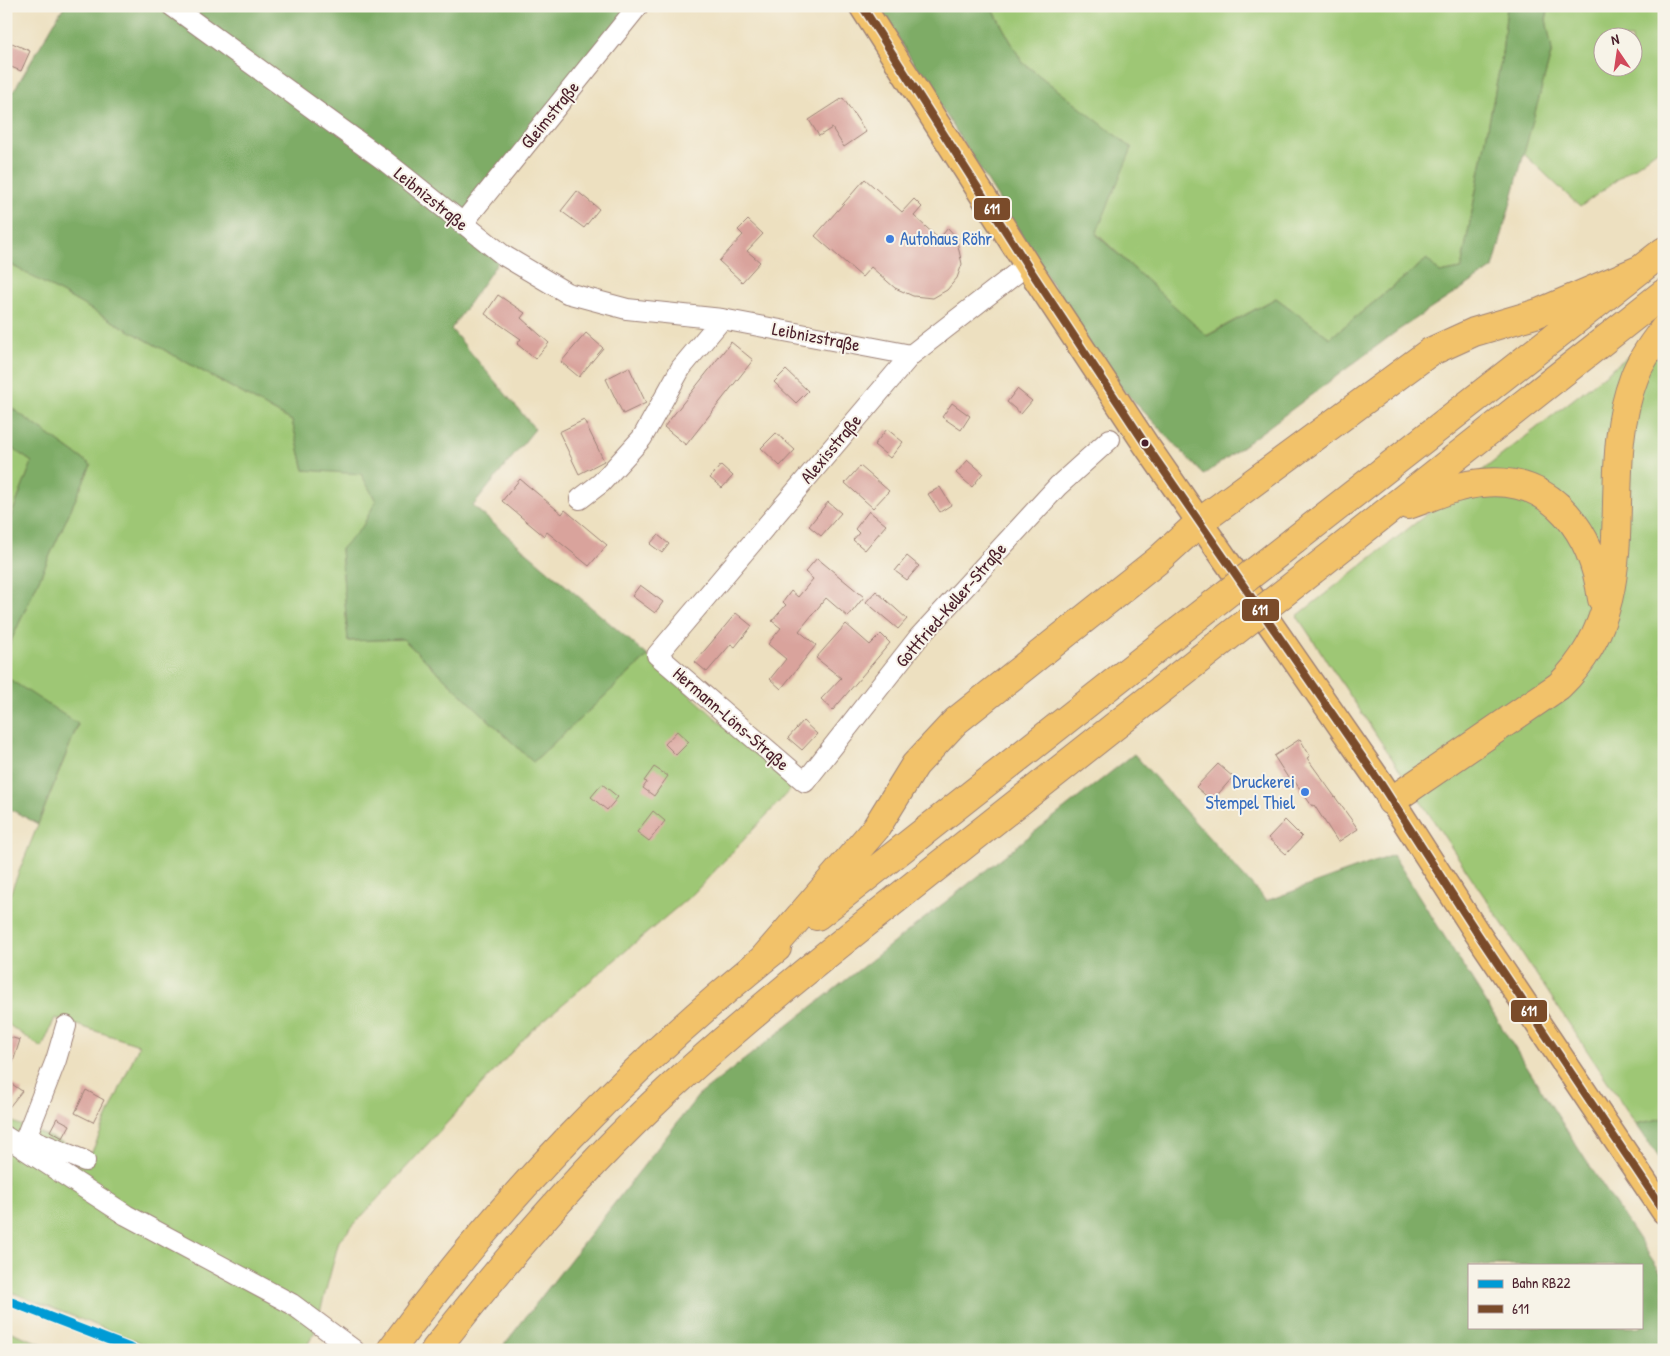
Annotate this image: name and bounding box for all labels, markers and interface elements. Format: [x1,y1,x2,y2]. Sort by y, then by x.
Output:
north arrow [1592,28,1642,78]
text: N [1609,29,1621,49]
street label: Gleimstraße [515,75,585,154]
street label: Leibnizstraße [389,161,474,236]
line badge: 611 [973,197,1011,221]
text: 611 [984,199,1000,218]
place label: Autohaus Röhr [900,226,992,251]
marker: Autohaus Röhr [884,233,896,245]
street label: Leibnizstraße [770,316,862,357]
street label: Alexisstraße [794,409,867,489]
unlabelled marker [1140,438,1150,448]
street label: Gottfried-Keller-Straße [889,537,1012,672]
line badge: 611 [1241,598,1280,622]
text: 611 [1252,600,1268,619]
street label: Hermann-Löns-Straße [668,661,795,776]
place label: Druckerei Stempel Thiel [1205,769,1295,815]
marker: Druckerei Stempel Thiel [1299,786,1311,798]
line badge: 611 [1510,999,1548,1023]
text: 611 [1521,1001,1537,1020]
legend [1468,1264,1642,1328]
text: Bahn RB22 [1512,1272,1570,1293]
text: 611 [1512,1298,1529,1319]

